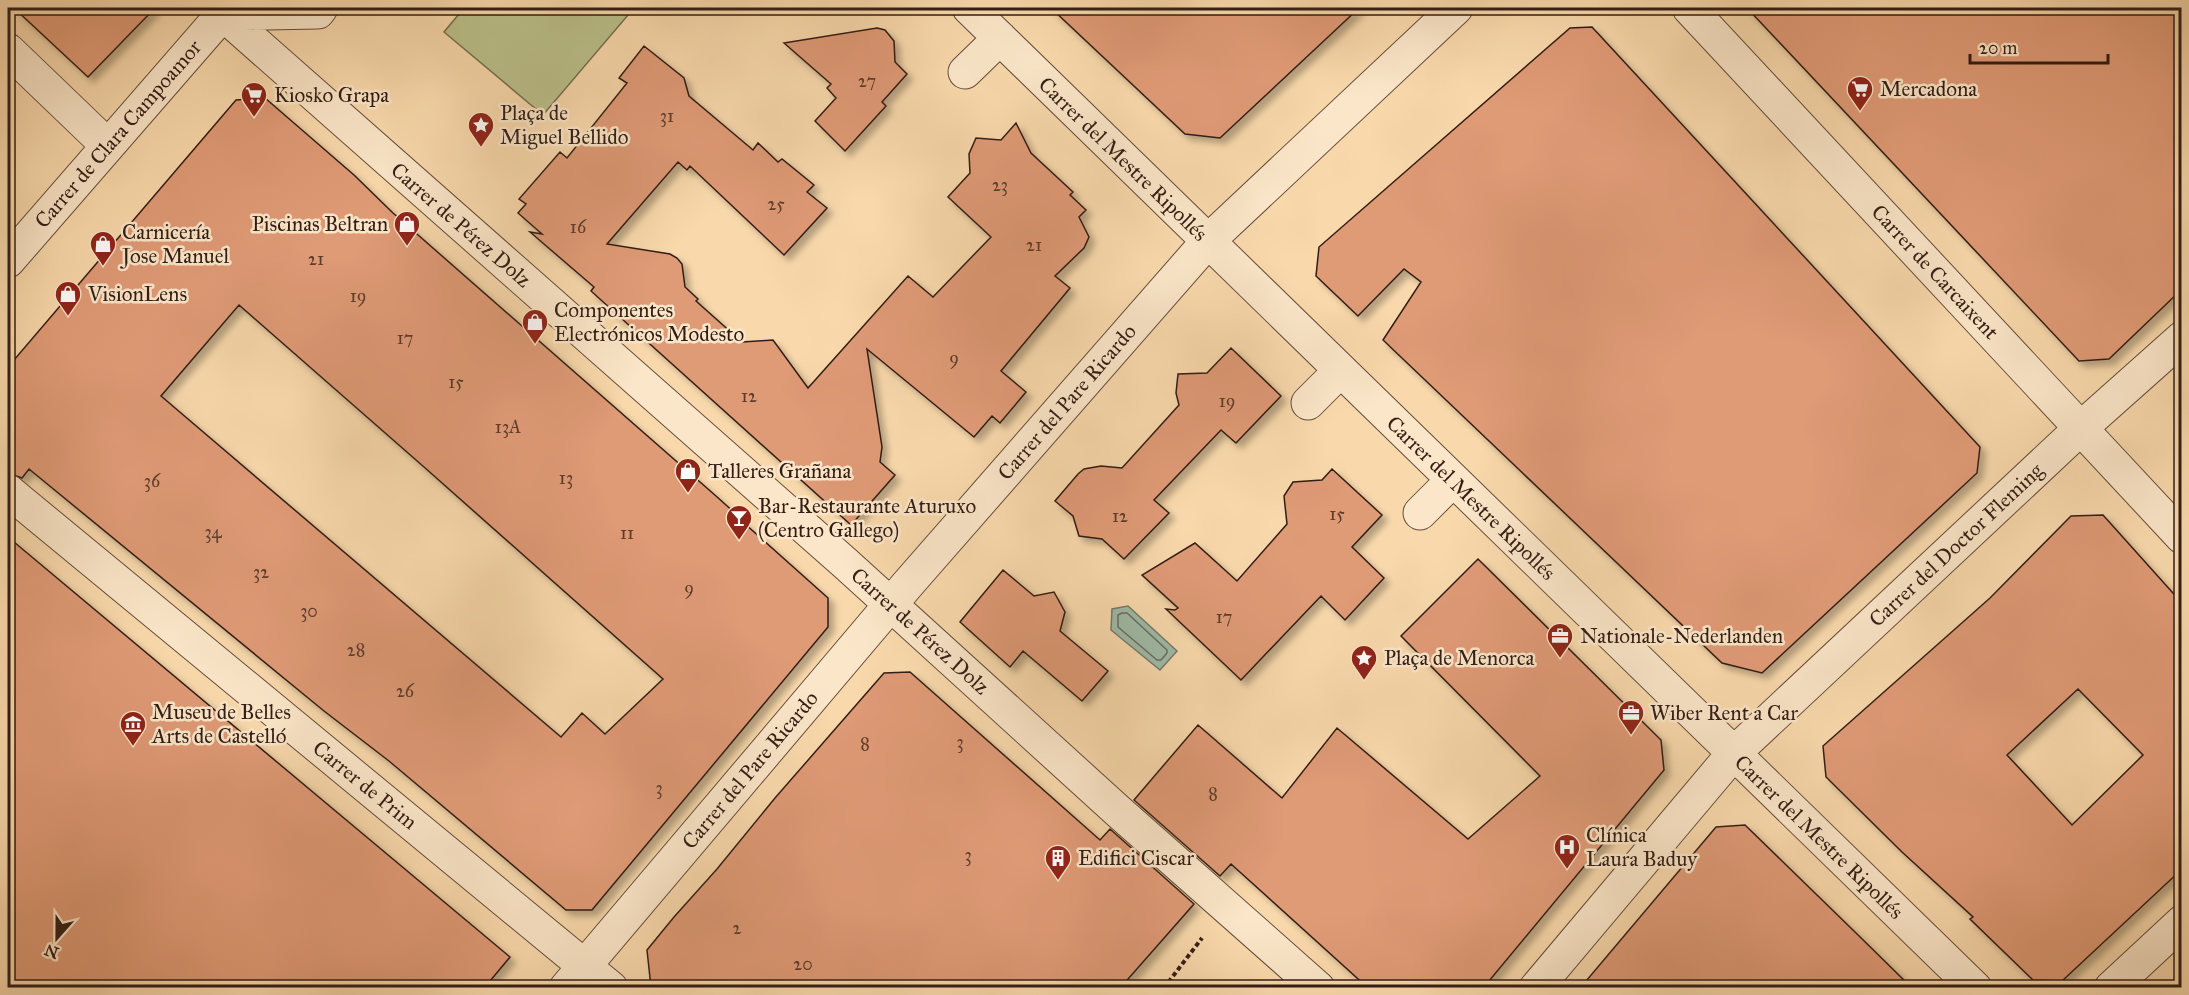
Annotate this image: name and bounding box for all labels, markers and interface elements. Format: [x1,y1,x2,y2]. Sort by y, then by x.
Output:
scale bar [1970,27,2108,65]
street label: Carrer de Clara Campoamor [29,34,207,233]
text: 20 m [1979,37,2017,59]
house number: 27 [858,70,876,92]
street label: Carrer del Mestre Ripollés [1033,71,1213,247]
supermarket icon: Mercadona [1845,74,1875,112]
place label: Mercadona [1880,76,1977,102]
supermarket icon: Kiosko Grapa [239,80,269,118]
place label: Kiosko Grapa [274,82,389,108]
place label: Plaça de Miguel Bellido [500,100,629,150]
house number: 31 [660,105,674,127]
place icon: Plaça de Miguel Bellido [466,110,496,148]
street label: Carrer de Pérez Dolz [386,157,537,293]
house number: 23 [992,174,1008,196]
house number: 25 [767,193,785,215]
street label: Carrer de Carcaixent [1866,199,2004,345]
shop icon: Piscinas Beltran [392,209,422,247]
place label: Piscinas Beltran [252,211,388,237]
house number: 16 [570,216,587,238]
place label: Carnicería Jose Manuel [120,219,229,269]
shop icon: Carnicería Jose Manuel [88,229,118,267]
house number: 21 [1026,234,1042,256]
house number: 21 [308,248,324,270]
shop icon: VisionLens [53,279,83,317]
place label: VisionLens [87,281,187,307]
house number: 19 [350,285,366,307]
place label: Componentes Electrónicos Modesto [554,297,745,347]
shop icon: Componentes Electrónicos Modesto [520,307,550,345]
street label: Carrer del Pare Ricardo [992,318,1142,485]
house number: 17 [397,327,413,349]
house number: 9 [949,347,959,369]
house number: 15 [448,371,464,393]
house number: 12 [741,385,757,407]
house number: 19 [1219,390,1235,412]
street label: Carrer del Mestre Ripollés [1381,410,1561,586]
house number: 13A [495,416,521,438]
shop icon: Talleres Grañana [673,456,703,494]
street label: Carrer del Doctor Fleming [1863,457,2049,633]
place label: Talleres Grañana [708,458,851,484]
house number: 13 [559,467,573,489]
house number: 36 [144,470,161,492]
place label: Bar-Restaurante Aturuxo (Centro Gallego) [758,493,976,543]
bar icon: Bar-Restaurante Aturuxo (Centro Gallego) [724,503,754,541]
house number: 15 [1329,503,1345,525]
house number: 12 [1112,505,1128,527]
house number: 34 [204,521,223,543]
house number: 11 [620,522,634,544]
house number: 32 [253,561,269,583]
street label: Carrer de Pérez Dolz [845,562,995,700]
house number: 9 [684,577,694,599]
house number: 30 [300,600,318,622]
house number: 17 [1216,606,1232,628]
office icon: Nationale-Nederlanden [1545,621,1575,659]
place label: Nationale-Nederlanden [1580,623,1783,649]
house number: 28 [347,639,365,661]
place icon: Plaça de Menorca [1349,643,1379,681]
place label: Plaça de Menorca [1384,645,1534,671]
house number: 26 [396,680,415,702]
street label: Carrer del Pare Ricardo [676,686,824,854]
office icon: Wiber Rent a Car [1616,698,1646,736]
place label: Museu de Belles Arts de Castelló [151,699,291,749]
place label: Wiber Rent a Car [1650,700,1798,726]
museum icon: Museu de Belles Arts de Castelló [118,709,148,747]
house number: 3 [956,731,964,753]
house number: 8 [860,733,870,755]
street label: Carrer de Prim [307,735,423,835]
street label: Carrer del Mestre Ripollés [1729,749,1909,925]
house number: 3 [655,777,663,799]
house number: 8 [1208,783,1218,805]
place label: Clínica Laura Baduy [1586,822,1698,872]
hospital icon: Clínica Laura Baduy [1552,832,1582,870]
building icon: Edifici Ciscar [1043,843,1073,881]
house number: 3 [964,844,972,866]
place label: Edifici Ciscar [1078,845,1194,871]
north arrow [27,908,87,968]
house number: 2 [733,917,742,939]
text: N [42,940,62,963]
house number: 20 [793,953,813,975]

